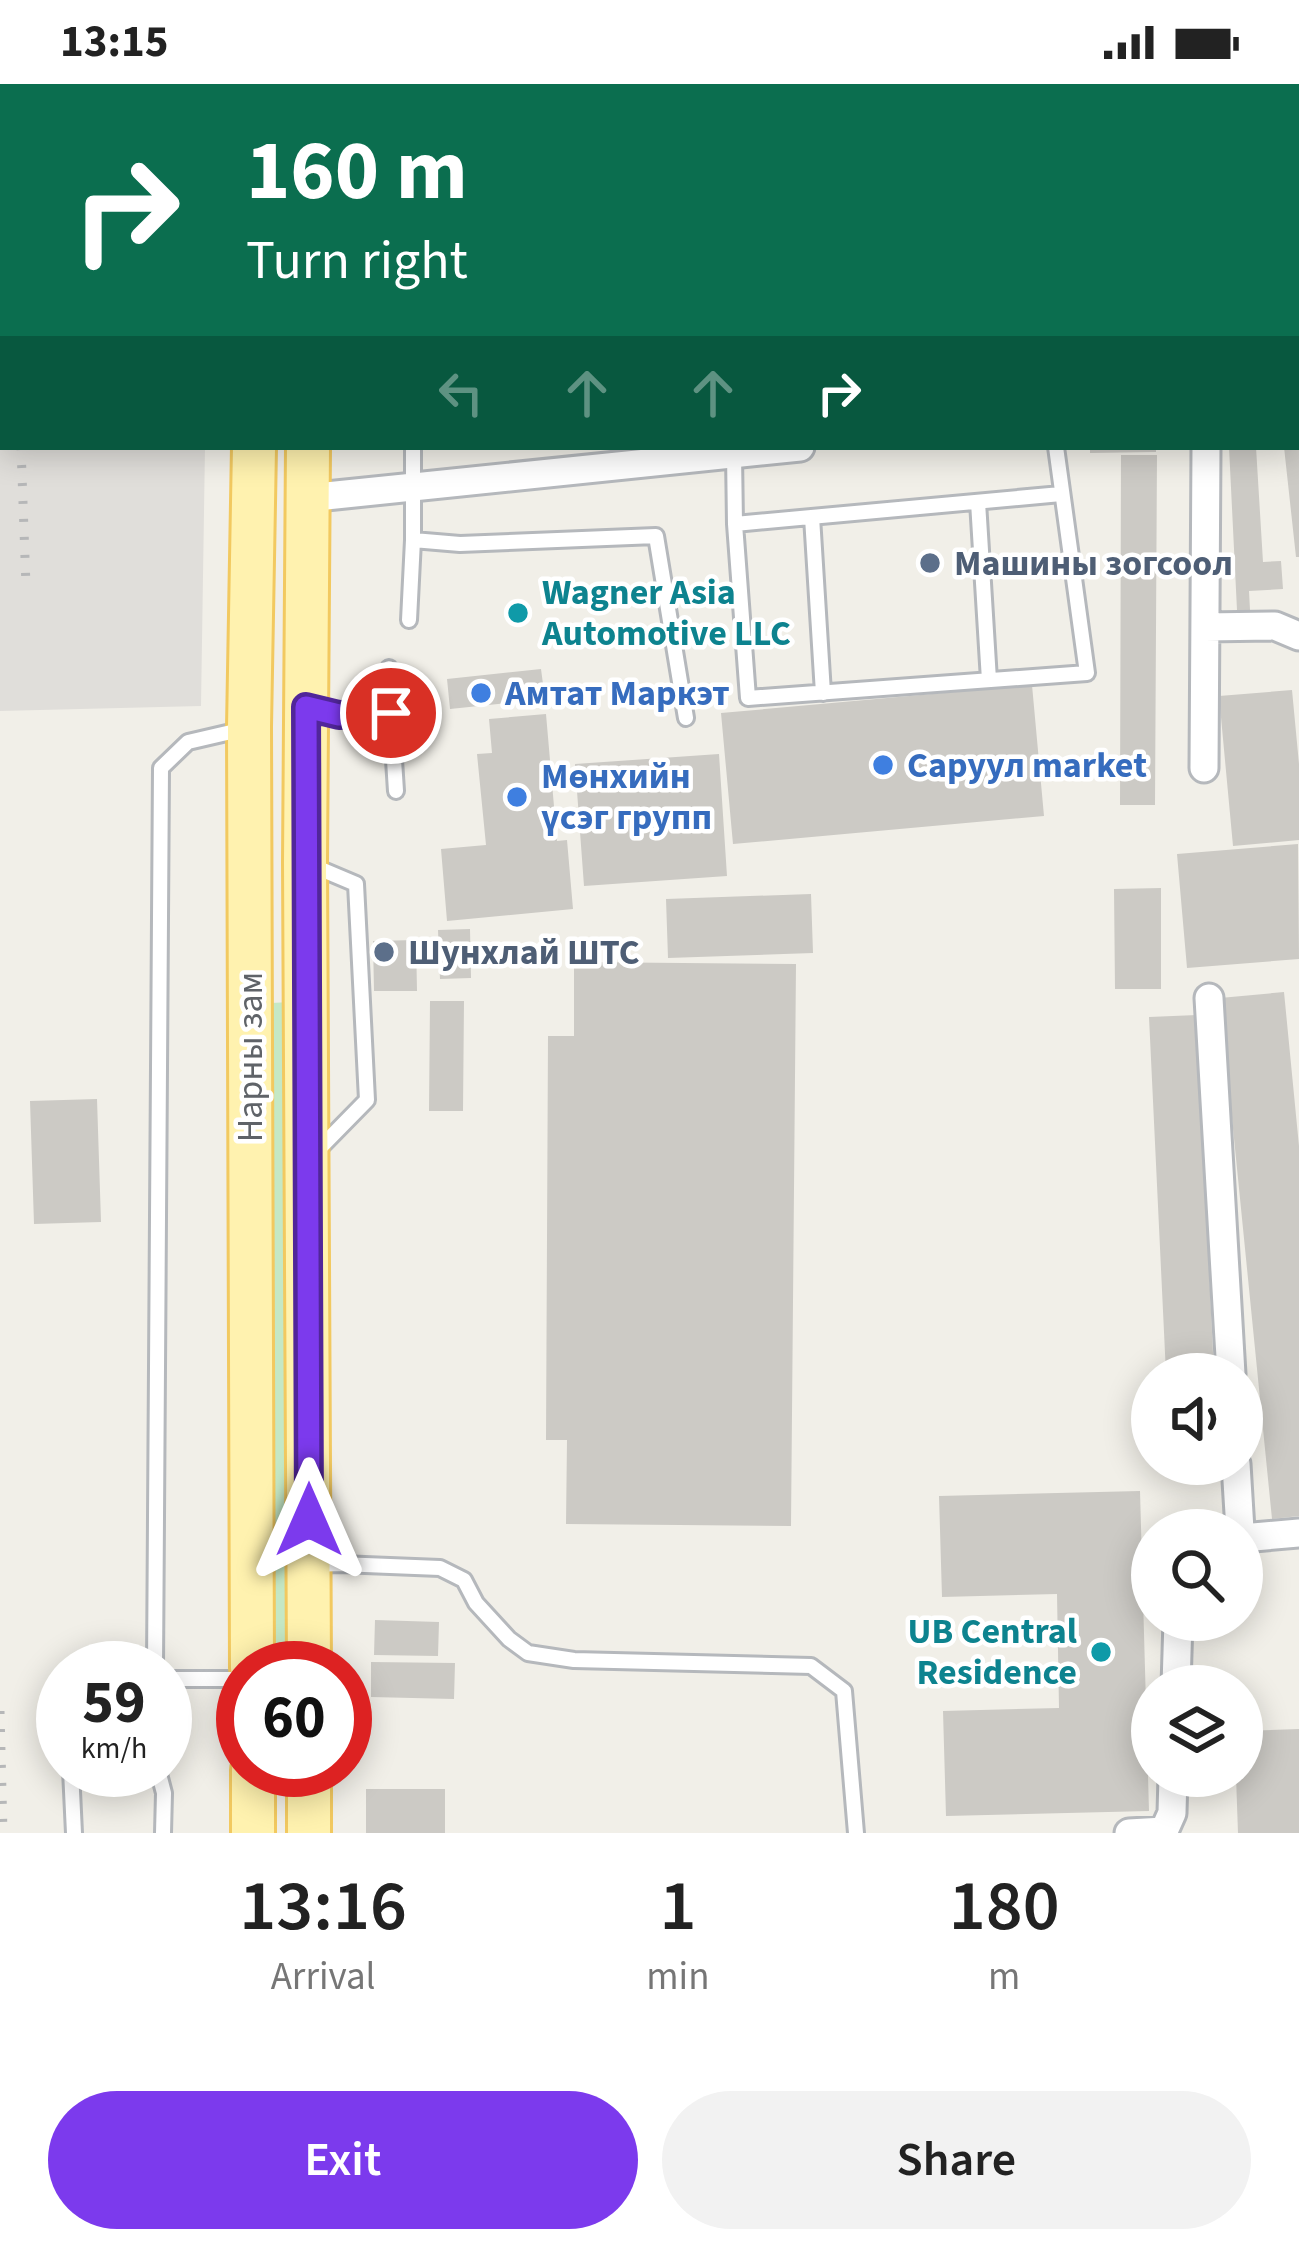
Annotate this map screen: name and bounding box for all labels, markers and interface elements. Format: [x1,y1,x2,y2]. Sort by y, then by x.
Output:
text: 13:15 [60,10,169,74]
text: 160 m [246,112,468,232]
icon: right [48,132,204,288]
text: Turn right [246,223,468,300]
icon: left [428,360,494,426]
icon: ahead [554,360,620,426]
icon: ahead [680,360,746,426]
icon: right [806,360,872,426]
place label: Машины зогсоол [954,538,1233,589]
marker: Машины зогсоол [917,550,943,576]
place label: Wagner Asia Automotive LLC [541,567,791,659]
marker: Wagner Asia Automotive LLC [505,600,531,626]
pin [340,662,442,764]
place label: Амтат Маркэт [504,668,730,719]
icon: arrive [358,680,424,746]
marker: Амтат Маркэт [468,680,494,706]
place label: Саруул market [907,740,1147,791]
place label: Мөнхийн үсэг групп [541,751,712,843]
marker: Саруул market [870,752,896,778]
marker: Мөнхийн үсэг групп [504,784,530,810]
place label: Шунхлай ШТС [408,927,640,978]
marker: Шунхлай ШТС [371,939,397,965]
street label: Нарны зам [225,972,276,1142]
map controls [1131,1353,1263,1797]
button: sound [1131,1353,1263,1485]
position arrow [246,1457,372,1583]
button: search [1131,1509,1263,1641]
place label: UB Central Residence [908,1606,1077,1698]
marker: UB Central Residence [1088,1639,1114,1665]
speed limit sign: 60 [216,1641,372,1797]
text: 59 [82,1661,146,1746]
button: layers [1131,1665,1263,1797]
text: km/h [81,1727,147,1770]
text: 13:16 [239,1855,407,1958]
text: 1 [659,1855,696,1958]
text: 180 [949,1855,1060,1958]
text: Arrival [271,1949,376,2005]
text: min [646,1949,710,2005]
text: m [988,1949,1020,2005]
button: Exit [48,2091,638,2229]
button: Share [662,2091,1251,2229]

